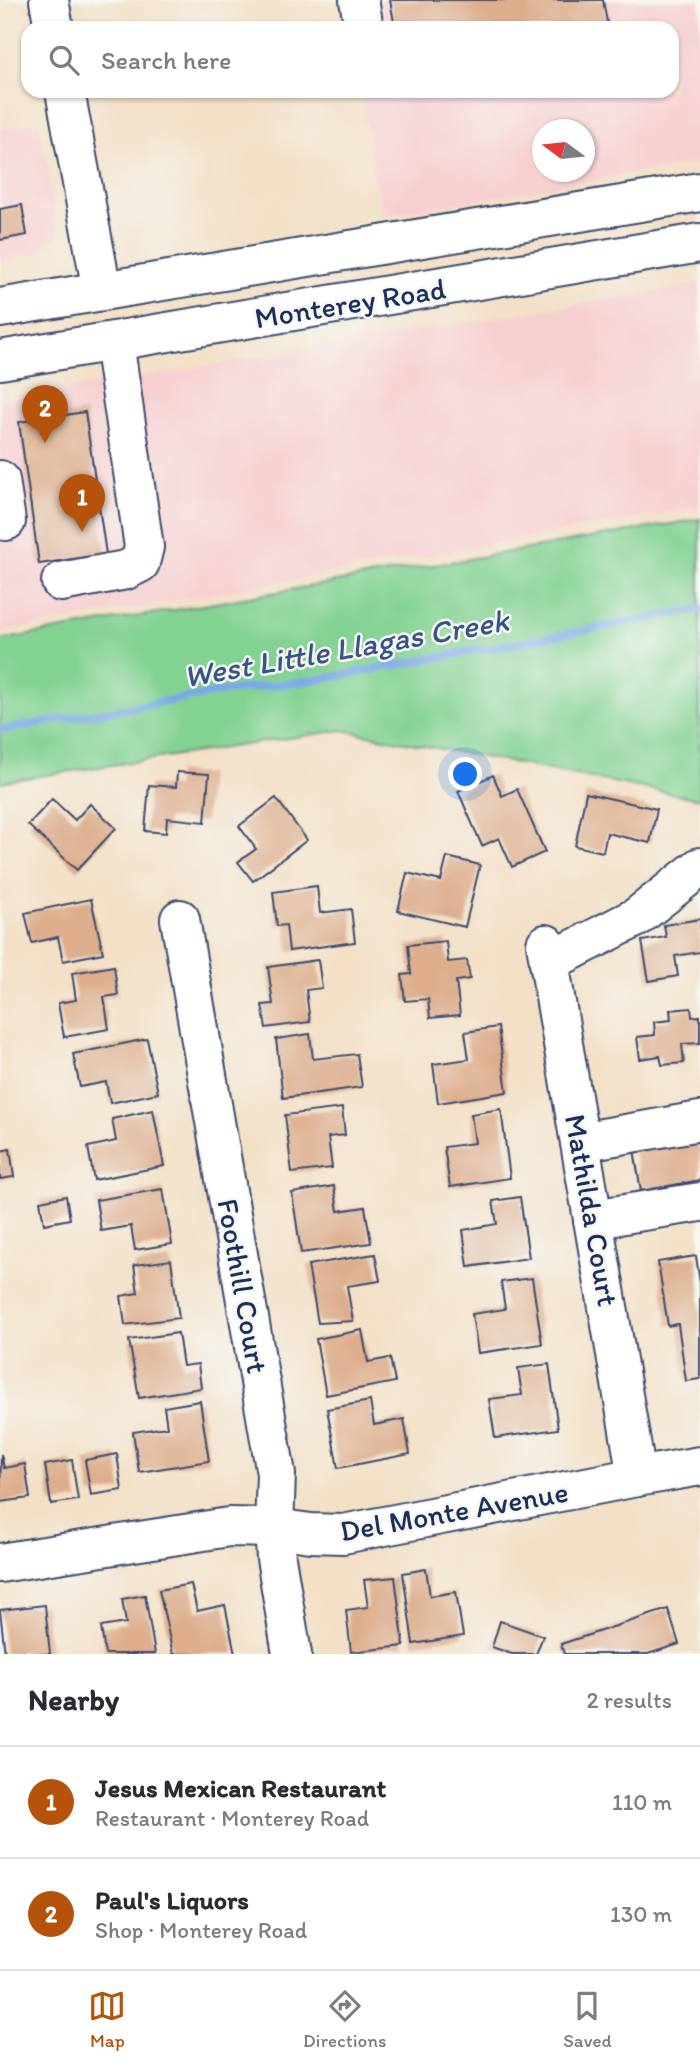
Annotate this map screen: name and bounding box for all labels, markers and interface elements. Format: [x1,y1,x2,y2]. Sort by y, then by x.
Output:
search box [21,21,679,98]
icon: search [45,41,83,79]
text: Search here [101,44,231,76]
north arrow [532,119,595,182]
street label: Monterey Road [252,270,448,336]
pin: 2 [22,385,68,443]
pin: 1 [59,474,105,532]
water label: West Little Llagas Creek [181,600,513,695]
your location [448,757,482,791]
street label: Mathilda Court [557,1111,627,1309]
street label: Foothill Court [209,1196,277,1376]
street label: Del Monte Avenue [337,1473,571,1549]
text: Nearby [28,1681,119,1718]
text: 2 results [586,1686,672,1714]
text: Jesus Mexican Restaurant [95,1772,386,1804]
text: 1 [46,1788,56,1816]
text: 110 m [612,1788,672,1816]
text: Restaurant · Monterey Road [95,1804,369,1832]
text: Paul's Liquors [95,1884,249,1916]
text: 2 [45,1900,57,1928]
text: 130 m [610,1900,672,1928]
text: Shop · Monterey Road [95,1916,307,1944]
tab: Map [88,1987,126,2052]
tab: Directions [303,1987,387,2052]
tab: Saved [563,1987,612,2052]

